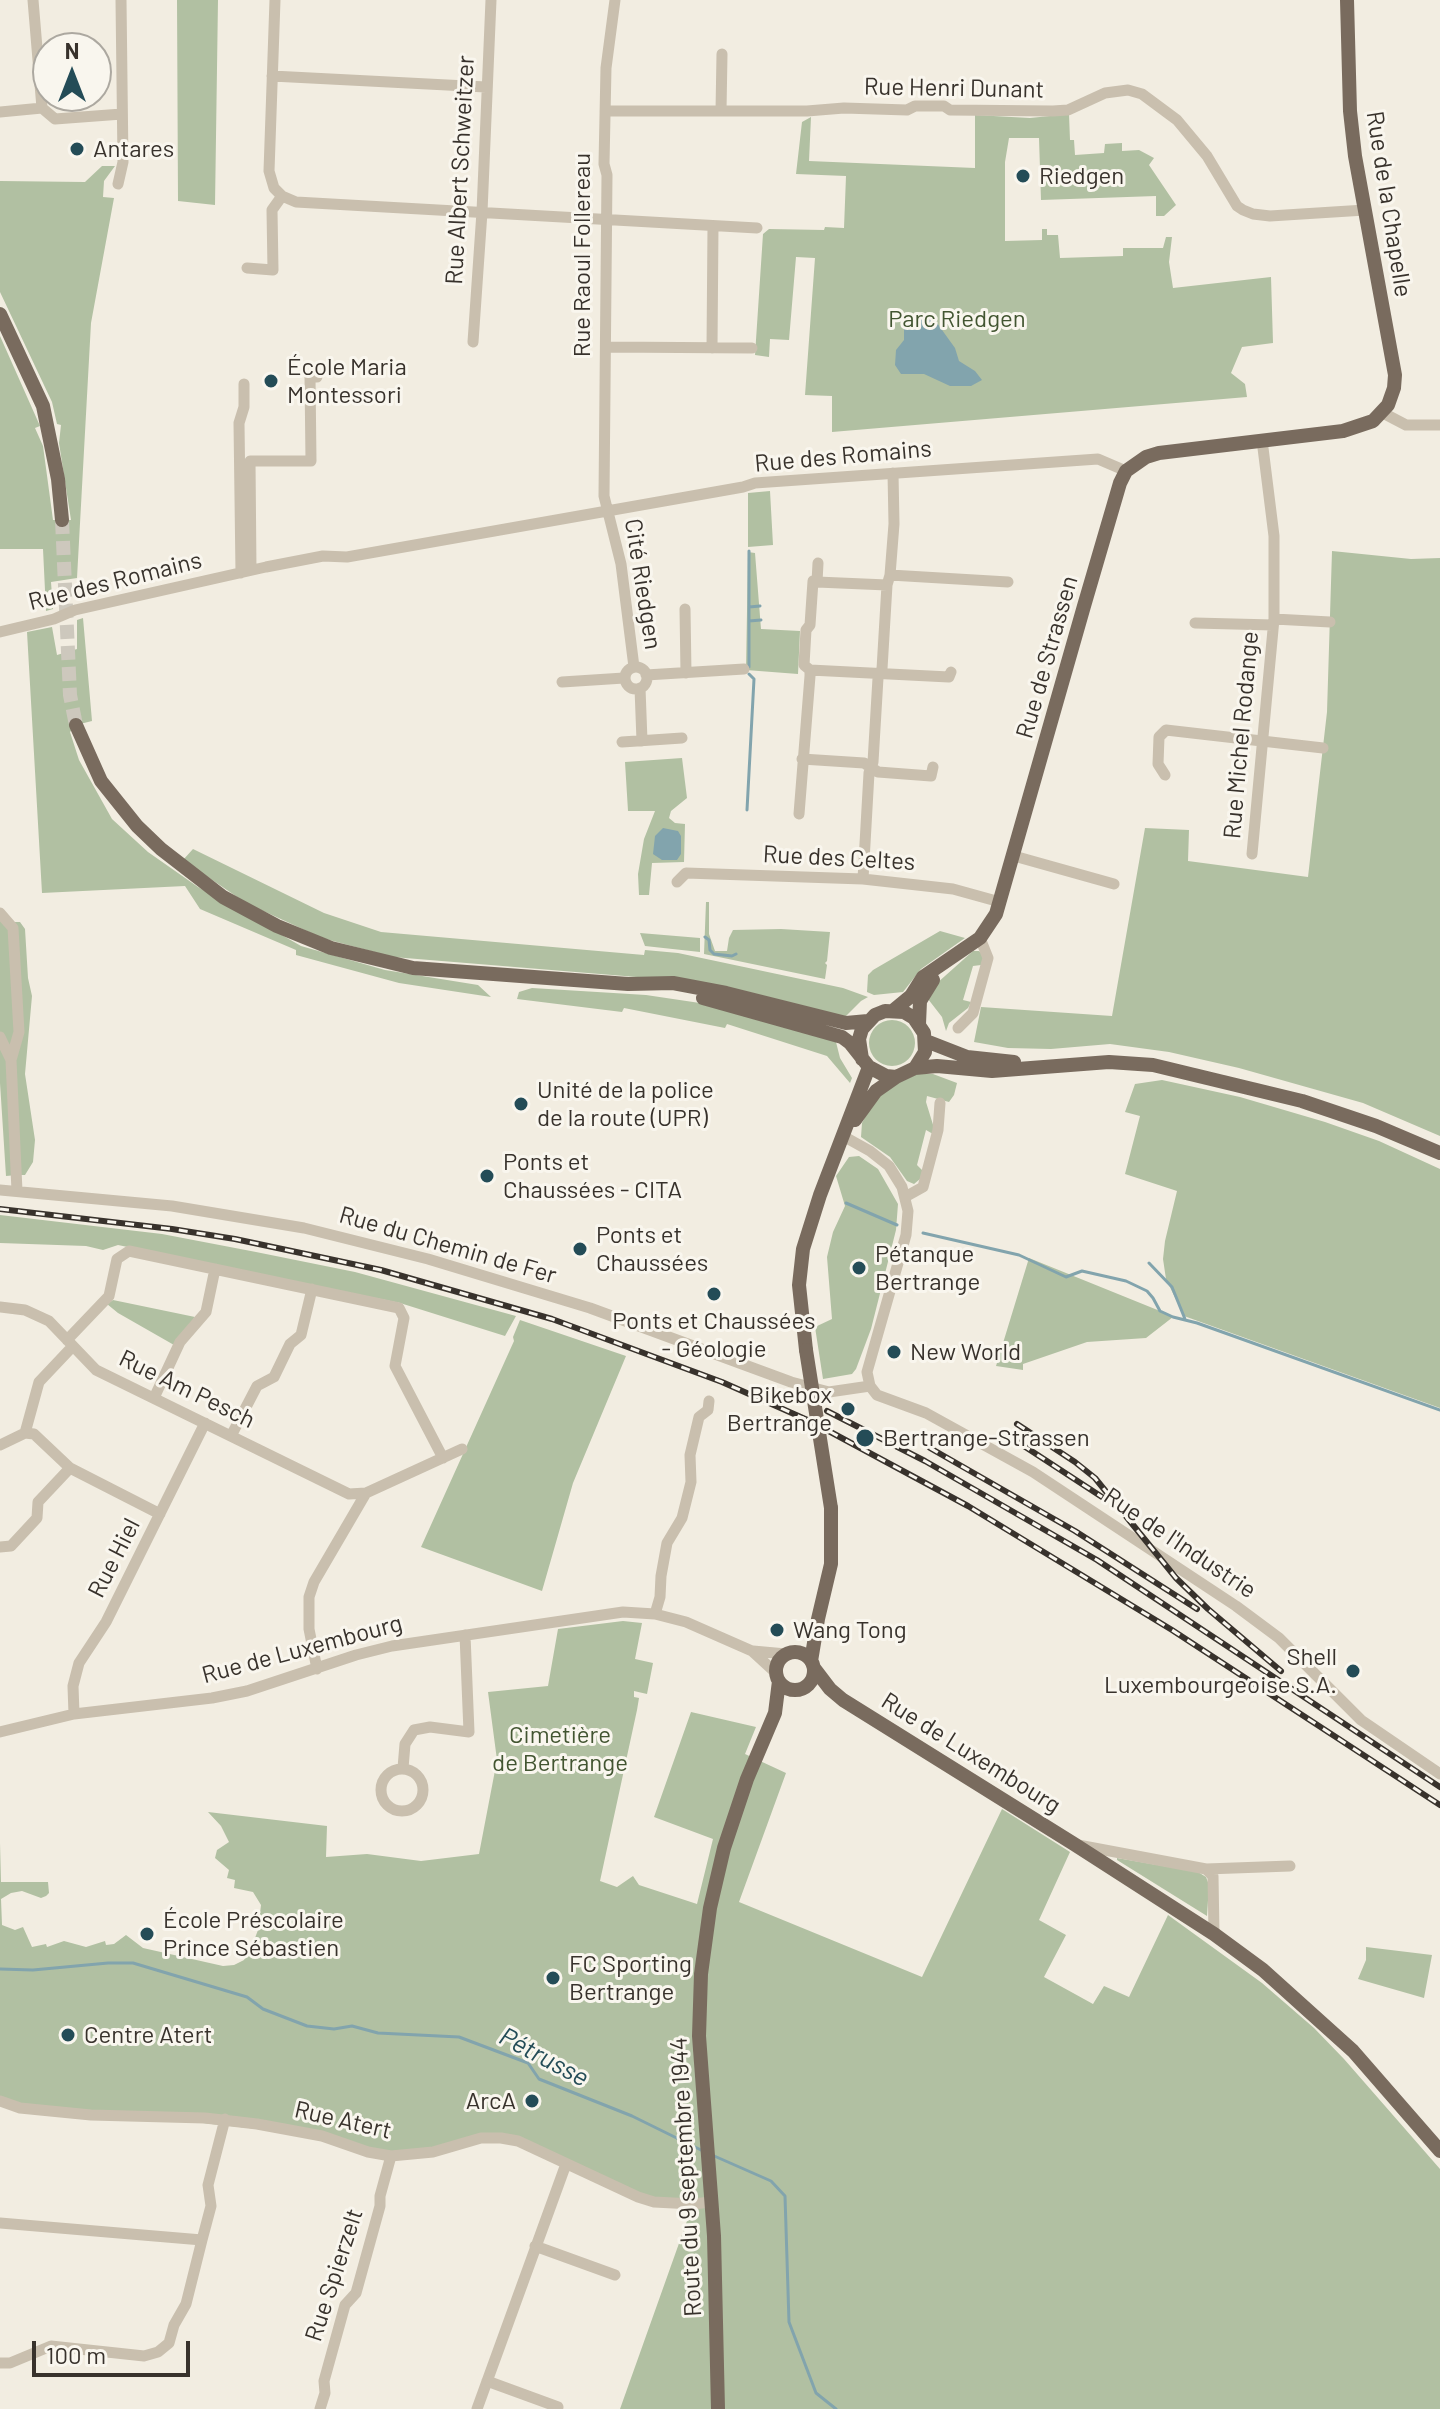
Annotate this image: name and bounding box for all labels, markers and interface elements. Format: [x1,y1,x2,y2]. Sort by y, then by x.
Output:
north arrow [32,32,112,112]
text: N [65,37,79,63]
street label: Rue Albert Schweitzer [440,55,480,285]
street label: Rue Henri Dunant [864,72,1044,104]
street label: Rue de la Chapelle [1360,109,1418,299]
place label: Antares [93,135,174,163]
marker: Antares [68,140,86,158]
street label: Rue Raoul Follereau [568,153,596,357]
place label: Riedgen [1039,162,1124,190]
marker: Riedgen [1014,167,1032,185]
park label: Parc Riedgen [888,305,1026,333]
place label: École Maria Montessori [287,353,407,409]
marker: École Maria Montessori [262,372,280,390]
street label: Rue des Romains [753,434,933,478]
street label: Cité Riedgen [618,517,668,651]
street label: Rue des Romains [25,546,205,616]
street label: Rue de Strassen [1010,572,1084,742]
street label: Rue Michel Rodange [1218,630,1264,840]
street label: Rue des Celtes [762,840,916,876]
place label: Unité de la police de la route (UPR) [537,1076,714,1132]
marker: Unité de la police de la route (UPR) [512,1095,530,1113]
place label: Ponts et Chaussées - CITA [503,1148,682,1204]
marker: Ponts et Chaussées - CITA [478,1167,496,1185]
street label: Rue du Chemin de Fer [336,1200,560,1290]
place label: Ponts et Chaussées [596,1221,708,1277]
marker: Ponts et Chaussées [571,1240,589,1258]
place label: Pétanque Bertrange [875,1240,980,1296]
marker: Pétanque Bertrange [850,1259,868,1277]
marker: Ponts et Chaussées - Géologie [705,1285,723,1303]
place label: Ponts et Chaussées - Géologie [612,1307,816,1363]
place label: New World [910,1338,1021,1366]
marker: New World [885,1343,903,1361]
street label: Rue Am Pesch [114,1344,260,1434]
place label: Bikebox Bertrange [727,1381,832,1437]
marker: Bikebox Bertrange [839,1400,857,1418]
place label: Bertrange-Strassen [883,1424,1090,1452]
marker: Bertrange-Strassen [854,1427,876,1449]
street label: Rue de l'Industrie [1098,1481,1262,1605]
street label: Rue Hiel [82,1513,146,1603]
street label: Rue de Luxembourg [199,1608,405,1690]
place label: Wang Tong [793,1616,907,1644]
marker: Wang Tong [768,1621,786,1639]
place label: Shell Luxembourgeoise S.A. [1104,1643,1337,1699]
marker: Shell Luxembourgeoise S.A. [1344,1662,1362,1680]
street label: Rue de Luxembourg [876,1686,1066,1820]
park label: Cimetière de Bertrange [492,1721,628,1777]
place label: École Préscolaire Prince Sébastien [163,1906,344,1962]
marker: École Préscolaire Prince Sébastien [138,1925,156,1943]
place label: FC Sporting Bertrange [569,1950,692,2006]
marker: FC Sporting Bertrange [544,1969,562,1987]
water label: Pétrusse [494,2020,594,2094]
place label: Centre Atert [84,2021,212,2049]
marker: Centre Atert [59,2026,77,2044]
street label: Route du 9 septembre 1944 [664,2037,708,2317]
place label: ArcA [466,2087,516,2115]
marker: ArcA [523,2092,541,2110]
street label: Rue Atert [292,2095,394,2145]
street label: Rue Spierzelt [299,2205,369,2345]
scale bar [36,2325,194,2375]
text: 100 m [46,2340,106,2369]

